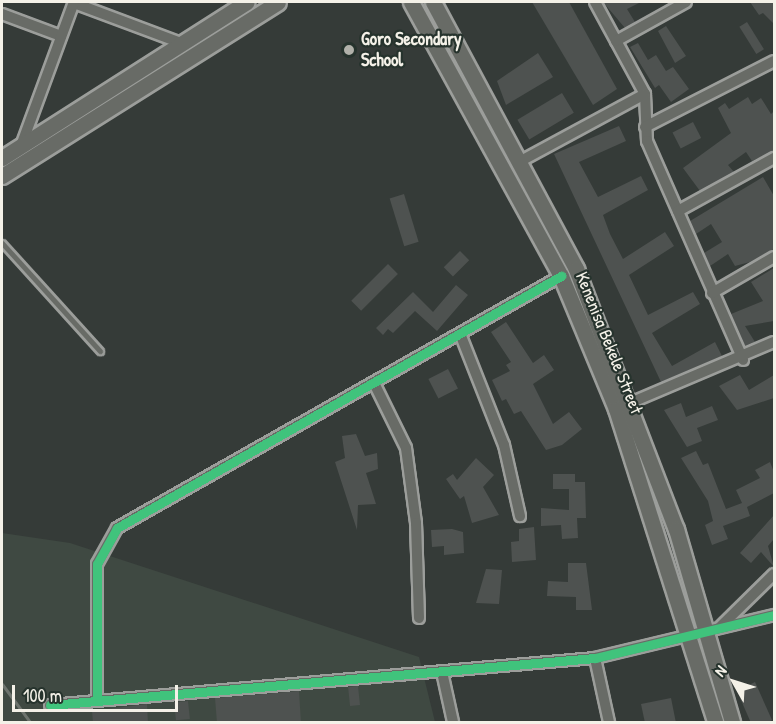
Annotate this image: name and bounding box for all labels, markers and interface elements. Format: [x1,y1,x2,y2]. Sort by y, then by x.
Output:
place label: Goro Secondary School [361,29,462,72]
marker: Goro Secondary School [342,43,356,57]
street label: Kenenisa Bekele Street [571,269,647,417]
north arrow [704,652,764,712]
text: N [709,660,731,681]
scale bar [15,673,182,711]
text: 100 m [23,683,62,708]

